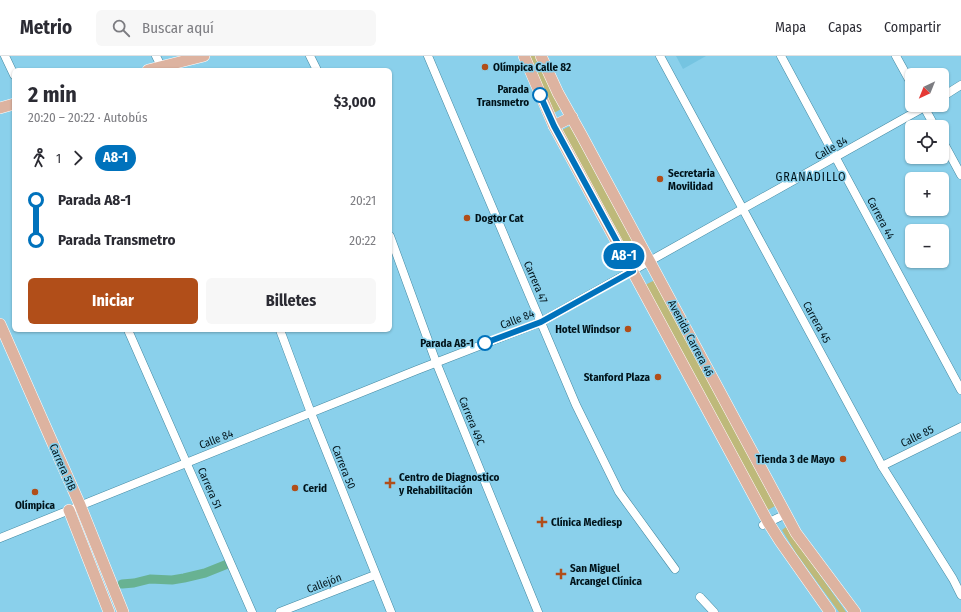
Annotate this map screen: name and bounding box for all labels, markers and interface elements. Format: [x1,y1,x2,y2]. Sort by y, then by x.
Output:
search box [96,10,376,46]
text: Metrio [20,16,72,39]
icon: search [110,17,132,39]
text: Buscar aquí [142,19,214,37]
text: Mapa [775,19,806,36]
text: Capas [828,19,862,36]
text: Compartir [884,19,941,36]
place label: Olímpica Calle 82 [493,61,571,74]
marker: Olímpica Calle 82 [480,62,490,72]
north arrow [905,68,949,112]
map controls [905,68,949,268]
text: 2 min [28,81,77,108]
place label: Parada Transmetro [477,83,530,109]
marker: Parada Transmetro [532,87,548,103]
text: $3,000 [334,93,376,111]
text: 20:20 – 20:22 · Autobús [28,110,147,125]
button: locate [905,120,949,164]
street label: Calle 84 [813,134,850,163]
icon: walk [28,147,50,169]
icon: forward [67,147,89,169]
text: A8-1 [103,149,128,166]
text: 1 [56,151,61,166]
place label: Secretaria Movilidad [668,167,715,193]
district label: GRANADILLO [775,170,847,184]
button: + [905,172,949,216]
marker: Secretaria Movilidad [655,174,665,184]
text: Parada A8-1 [58,191,131,209]
text: 20:21 [350,193,376,208]
street label: Carrera 44 [864,195,897,242]
place label: Dogtor Cat [475,212,524,225]
marker: Dogtor Cat [462,213,472,223]
button: − [905,224,949,268]
text: Parada Transmetro [58,231,175,249]
text: 20:22 [349,233,376,248]
line badge: A8-1 [596,243,652,269]
text: A8-1 [611,247,637,264]
street label: Carrera 47 [521,259,550,306]
button: Iniciar [28,278,198,324]
button: Billetes [206,278,376,324]
street label: Avenida Carrera 46 [665,298,716,379]
street label: Carrera 45 [800,299,833,345]
street label: Calle 84 [498,307,537,332]
place label: Hotel Windsor [555,323,621,336]
marker: Hotel Windsor [623,324,633,334]
marker: Parada A8-1 [477,335,493,351]
place label: Parada A8-1 [420,337,474,350]
place label: Stanford Plaza [584,371,651,384]
marker: Stanford Plaza [653,372,663,382]
street label: Carrera 49C [456,395,487,448]
street label: Calle 85 [899,423,936,450]
street label: Calle 84 [197,427,236,452]
street label: Carrera 51B [46,442,79,493]
street label: Carrera 50 [329,443,358,491]
place label: Tienda 3 de Mayo [756,453,835,466]
marker: Tienda 3 de Mayo [838,454,848,464]
street label: Carrera 51 [195,465,224,511]
place label: Centro de Diagnostico y Rehabilitación [398,471,499,497]
marker: Centro de Diagnostico y Rehabilitación [384,477,396,489]
place label: Cerid [303,482,327,495]
marker: Cerid [290,483,300,493]
marker: Olímpica [30,487,40,497]
place label: Olímpica [15,499,56,512]
marker: Clínica Mediesp [536,516,548,528]
place label: Clínica Mediesp [551,516,622,529]
place label: San Miguel Arcangel Clínica [569,562,643,588]
marker: San Miguel Arcangel Clínica [555,568,567,580]
street label: Callejón [305,571,343,596]

